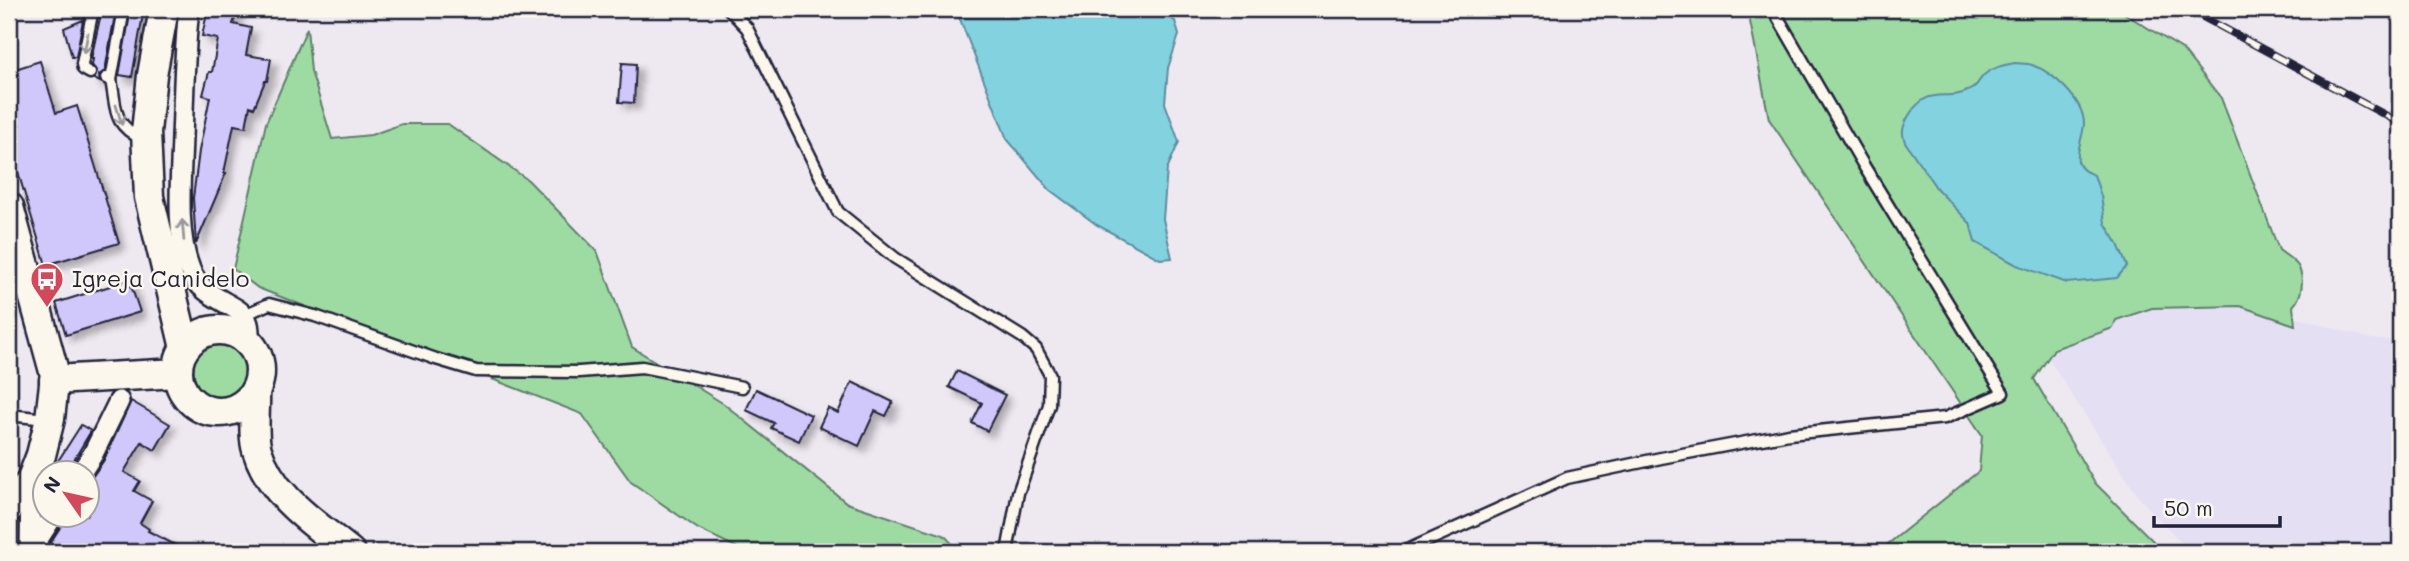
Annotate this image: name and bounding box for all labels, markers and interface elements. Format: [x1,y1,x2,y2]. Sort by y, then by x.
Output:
one-way arrow [79,31,92,54]
one-way arrow [113,104,126,126]
one-way arrow [176,219,189,242]
bus stop icon: Igreja Canidelo [28,260,66,309]
place label: Igreja Canidelo [72,263,249,293]
north arrow [32,460,102,530]
text: N [37,471,66,497]
scale bar [2154,484,2280,528]
text: 50 m [2164,494,2213,521]

